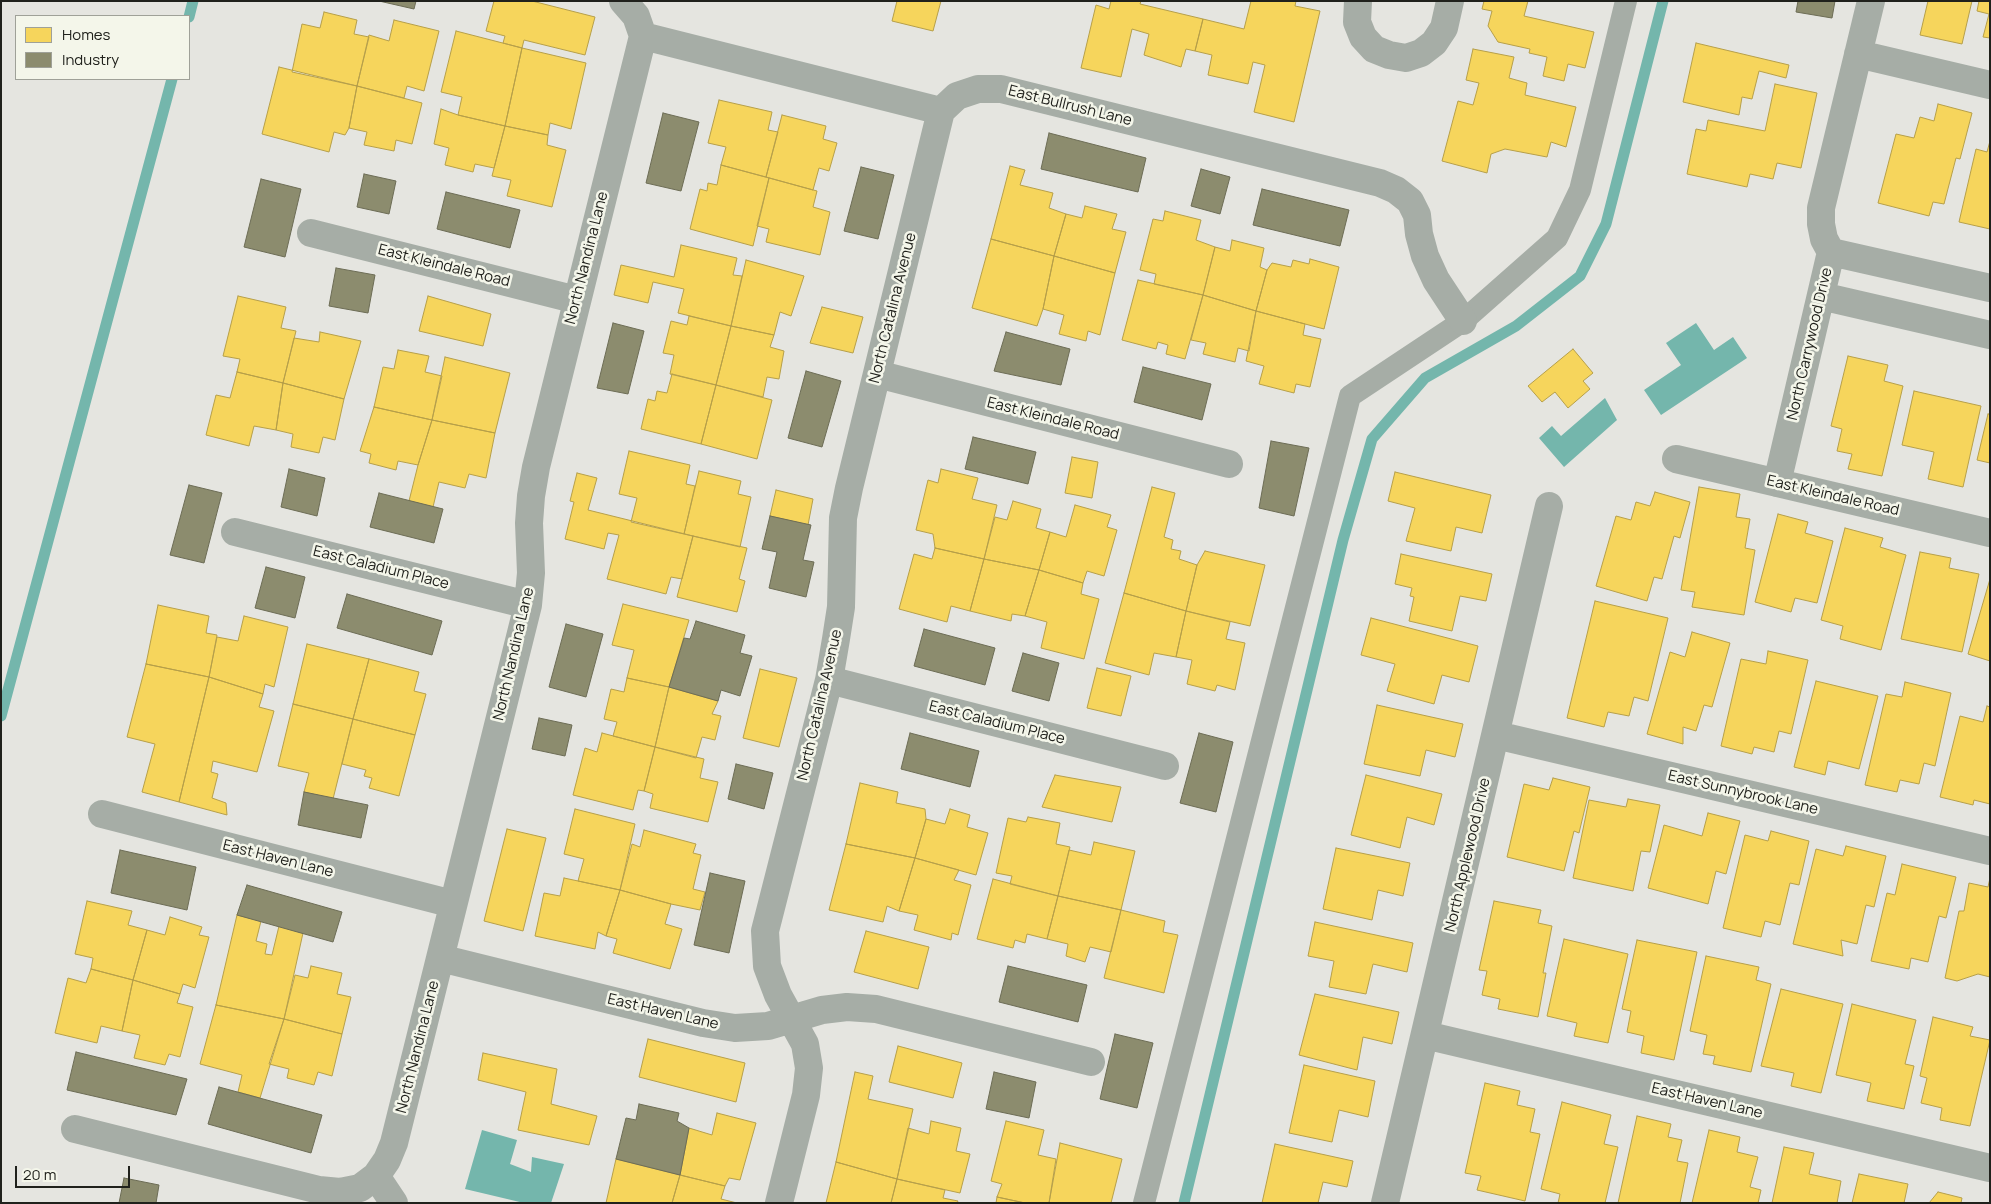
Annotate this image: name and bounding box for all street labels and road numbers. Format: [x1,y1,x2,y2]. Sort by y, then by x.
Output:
street label: East Bullrush Lane [1006,82,1134,130]
street label: North Nandina Lane [562,190,612,326]
street label: North Catalina Avenue [866,231,920,385]
street label: East Kleindale Road [376,241,512,291]
street label: North Carrywood Drive [1784,266,1836,422]
street label: East Kleindale Road [985,394,1121,444]
street label: East Kleindale Road [1765,472,1901,520]
street label: East Caladium Place [311,542,451,594]
street label: North Nandina Lane [490,586,538,722]
street label: North Catalina Avenue [794,628,846,782]
street label: East Caladium Place [927,697,1067,749]
street label: East Sunnybrook Lane [1666,767,1820,819]
street label: North Applewood Drive [1442,776,1494,934]
street label: East Haven Lane [221,837,335,881]
street label: North Nandina Lane [393,979,443,1115]
street label: East Haven Lane [606,990,720,1034]
street label: East Haven Lane [1650,1079,1764,1123]

